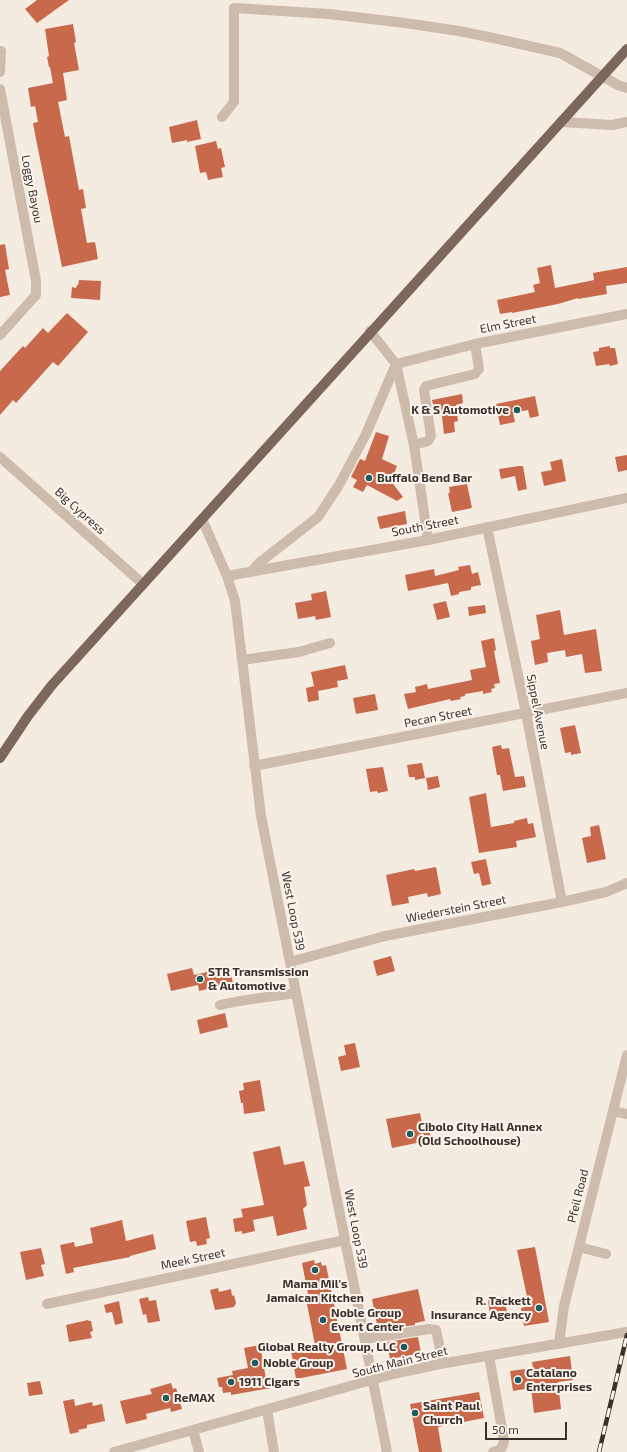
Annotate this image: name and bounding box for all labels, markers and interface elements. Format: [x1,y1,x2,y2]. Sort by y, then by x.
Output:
street label: Loggy Bayou [18,154,46,224]
street label: Elm Street [479,312,537,336]
place label: K & S Automotive [411,403,509,417]
marker: K & S Automotive [512,405,522,415]
place label: Buffalo Bend Bar [377,471,472,485]
marker: Buffalo Bend Bar [364,473,374,483]
street label: Big Cypress [52,485,108,537]
street label: South Street [390,512,460,540]
street label: Sippel Avenue [524,673,552,751]
street label: Pecan Street [403,703,473,731]
street label: West Loop 539 [278,870,308,952]
street label: Wiederstein Street [405,892,507,926]
place label: STR Transmission & Automotive [208,965,309,993]
marker: STR Transmission & Automotive [195,974,205,984]
place label: Cibolo City Hall Annex (Old Schoolhouse) [418,1120,542,1148]
marker: Cibolo City Hall Annex (Old Schoolhouse) [405,1129,415,1139]
street label: Pfeil Road [564,1168,592,1224]
street label: West Loop 539 [341,1188,371,1270]
street label: Meek Street [159,1245,227,1273]
marker: Mama Mil's Jamaican Kitchen [310,1265,320,1275]
place label: Mama Mil's Jamaican Kitchen [266,1277,364,1305]
place label: R. Tackett Insurance Agency [431,1294,531,1322]
marker: R. Tackett Insurance Agency [534,1303,544,1313]
place label: Noble Group Event Center [331,1306,404,1334]
marker: Noble Group Event Center [318,1315,328,1325]
place label: Global Realty Group, LLC [258,1340,396,1354]
marker: Global Realty Group, LLC [399,1342,409,1352]
street label: South Main Street [351,1343,449,1381]
place label: Noble Group [263,1356,333,1370]
marker: Noble Group [250,1358,260,1368]
place label: Catalano Enterprises [526,1366,592,1394]
place label: 1911 Cigars [239,1375,300,1389]
marker: Catalano Enterprises [513,1375,523,1385]
marker: 1911 Cigars [226,1377,236,1387]
place label: ReMAX [174,1391,215,1405]
marker: ReMAX [161,1393,171,1403]
place label: Saint Paul Church [423,1399,480,1427]
marker: Saint Paul Church [410,1408,420,1418]
scale bar [487,1414,569,1440]
text: 50 m [492,1422,519,1436]

